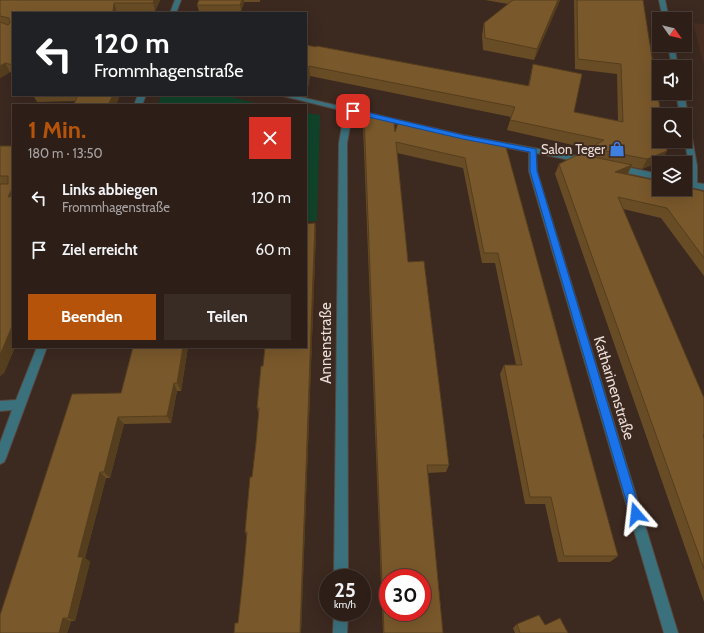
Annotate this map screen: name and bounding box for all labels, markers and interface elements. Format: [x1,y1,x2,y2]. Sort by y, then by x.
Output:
north arrow [652,12,692,52]
map controls [652,12,692,196]
text: 120 m [94,26,170,60]
icon: left [28,28,80,80]
text: Frommhagenstraße [94,60,243,82]
button: sound [652,60,692,100]
pin [336,94,370,128]
icon: arrive [342,100,364,122]
button: search [652,108,692,148]
text: 1 Min. [28,115,86,144]
button: close [249,117,291,159]
shop icon: Salon Teger [608,140,626,158]
place label: Salon Teger [541,141,606,157]
text: 180 m · 13:50 [28,145,103,161]
button: layers [652,156,692,196]
text: Links abbiegen [62,181,158,199]
icon: left [28,187,50,209]
text: 120 m [251,189,291,207]
text: Frommhagenstraße [62,199,170,215]
icon: arrive [28,239,50,261]
text: Ziel erreicht [62,241,138,259]
text: 60 m [255,241,291,259]
button: Beenden [28,294,156,340]
button: Teilen [164,294,291,340]
street label: Annenstraße [317,302,335,384]
street label: Katharinenstraße [590,334,638,442]
position arrow [615,493,657,535]
speed limit sign: 30 [379,569,431,621]
text: 25 [334,578,356,602]
text: km/h [334,598,356,611]

